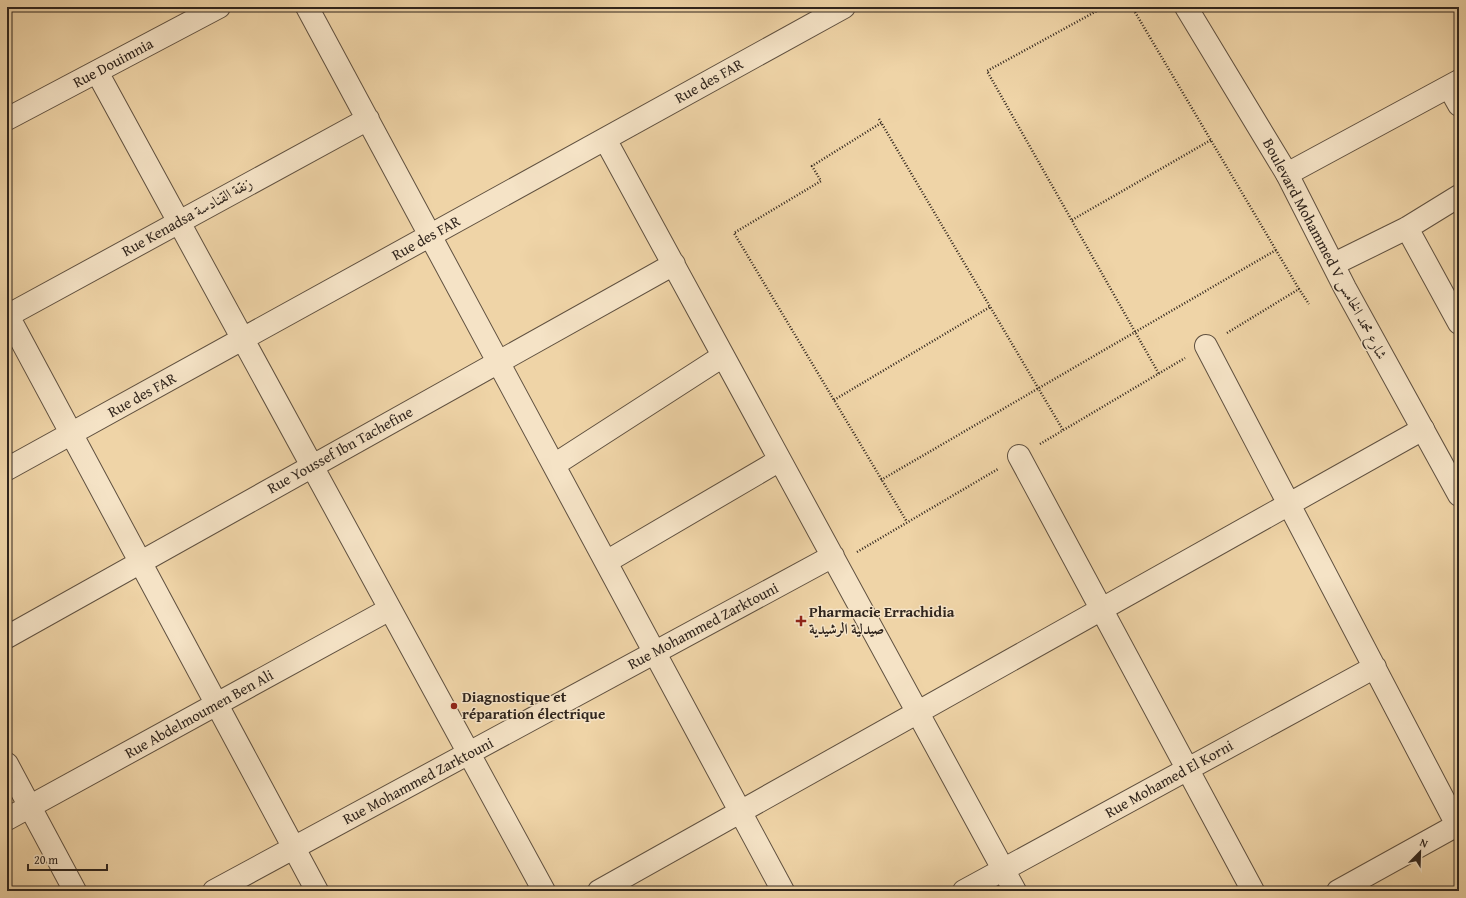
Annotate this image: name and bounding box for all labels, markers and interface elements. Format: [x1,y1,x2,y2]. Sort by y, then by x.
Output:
street label: Rue Douimnia [69,33,157,93]
street label: Rue des FAR [671,53,747,108]
street label: Boulevard Mohammed V شارع محمد الخامس [1255,135,1393,364]
street label: Rue Kenadsa زنقة القنادسة [118,172,256,261]
street label: Rue des FAR [388,210,464,265]
street label: Rue des FAR [104,367,180,422]
street label: Rue Youssef Ibn Tachefine [263,401,416,498]
street label: Rue Mohammed Zarktouni [624,577,782,674]
place label: Pharmacie Errachidia صيدلية الرشيدية [809,601,955,639]
marker: Pharmacie Errachidia صيدلية الرشيدية [796,616,806,626]
street label: Rue Abdelmoumen Ben Ali [121,664,277,763]
place label: Diagnostique et réparation électrique [462,686,605,724]
marker: Diagnostique et réparation électrique [449,701,459,711]
street label: Rue Mohammed Zarktouni [339,732,497,829]
street label: Rue Mohamed El Korni [1101,735,1237,823]
north arrow [1400,832,1440,872]
text: N [1417,834,1431,852]
scale bar [28,846,107,872]
text: 20 m [34,851,58,868]

